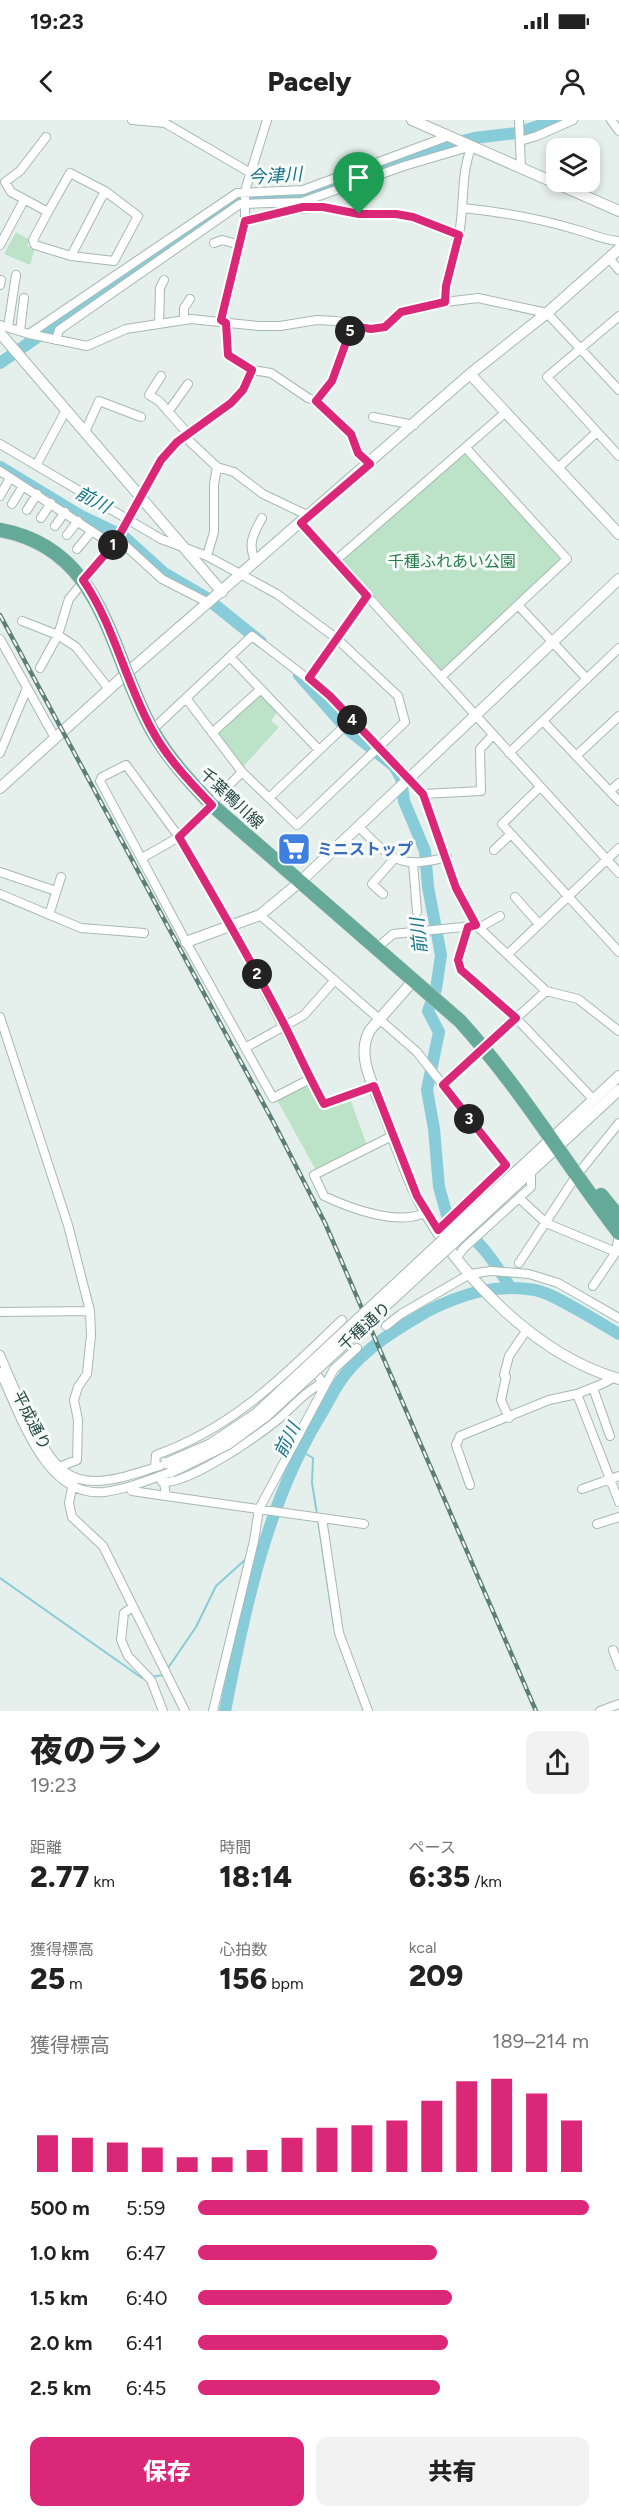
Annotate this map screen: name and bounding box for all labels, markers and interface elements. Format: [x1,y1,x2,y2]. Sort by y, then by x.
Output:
text: 19:23 [30,8,84,35]
icon: back [30,65,63,98]
text: Pacely [268,65,351,98]
icon: person [556,65,589,98]
map controls [546,138,600,192]
button: layers [546,138,600,192]
pin [333,152,384,214]
icon: arrive [342,161,375,194]
water label: 今津川 [247,163,305,189]
pin: 5 [335,316,365,346]
text: 5 [345,321,355,340]
water label: 前川 [72,482,116,519]
pin: 1 [98,530,128,560]
text: 1 [110,535,116,554]
park label: 千種ふれあい公園 [388,552,516,571]
pin: 4 [337,705,367,735]
text: 4 [347,710,357,729]
street label: 千葉鴨川線 [196,764,267,833]
supermarket icon: ミニストップ [276,831,312,867]
place label: ミニストップ [317,840,413,859]
water label: 前川 [406,915,432,955]
pin: 2 [242,959,272,989]
text: 2 [252,964,262,983]
pin: 3 [454,1104,484,1134]
text: 3 [465,1109,473,1128]
street label: 千種通り [334,1298,394,1355]
street label: 平成通り [9,1387,55,1453]
water label: 前川 [269,1417,306,1461]
text: 夜のラン [30,1731,162,1770]
button: share [526,1731,589,1794]
text: 19:23 [30,1773,77,1797]
text: 距離 [30,1838,62,1857]
text: 時間 [219,1838,251,1857]
text: ペース [409,1838,456,1857]
text: 2.77 [30,1858,90,1895]
text: 18:14 [219,1858,292,1895]
text: 6:35 [409,1858,470,1895]
text: km [90,1872,115,1891]
text: /km [470,1872,502,1891]
text: kcal [409,1938,437,1957]
text: 獲得標高 [30,1940,94,1959]
text: 心拍数 [219,1940,267,1959]
text: 209 [409,1957,463,1994]
text: 25 [30,1960,65,1997]
text: 156 [219,1960,267,1997]
text: m [65,1974,83,1993]
text: bpm [267,1974,304,1993]
text: 189–214 m [492,2029,589,2053]
text: 獲得標高 [30,2033,110,2057]
text: 500 m [30,2196,90,2220]
text: 5:59 [126,2196,165,2220]
text: 1.0 km [30,2241,89,2265]
text: 6:47 [126,2241,166,2265]
text: 1.5 km [30,2286,88,2310]
text: 6:40 [126,2286,168,2310]
text: 2.0 km [30,2331,92,2355]
text: 6:41 [126,2331,163,2355]
text: 2.5 km [30,2376,91,2400]
text: 6:45 [126,2376,166,2400]
button: 保存 [30,2437,304,2506]
button: 共有 [316,2437,589,2506]

